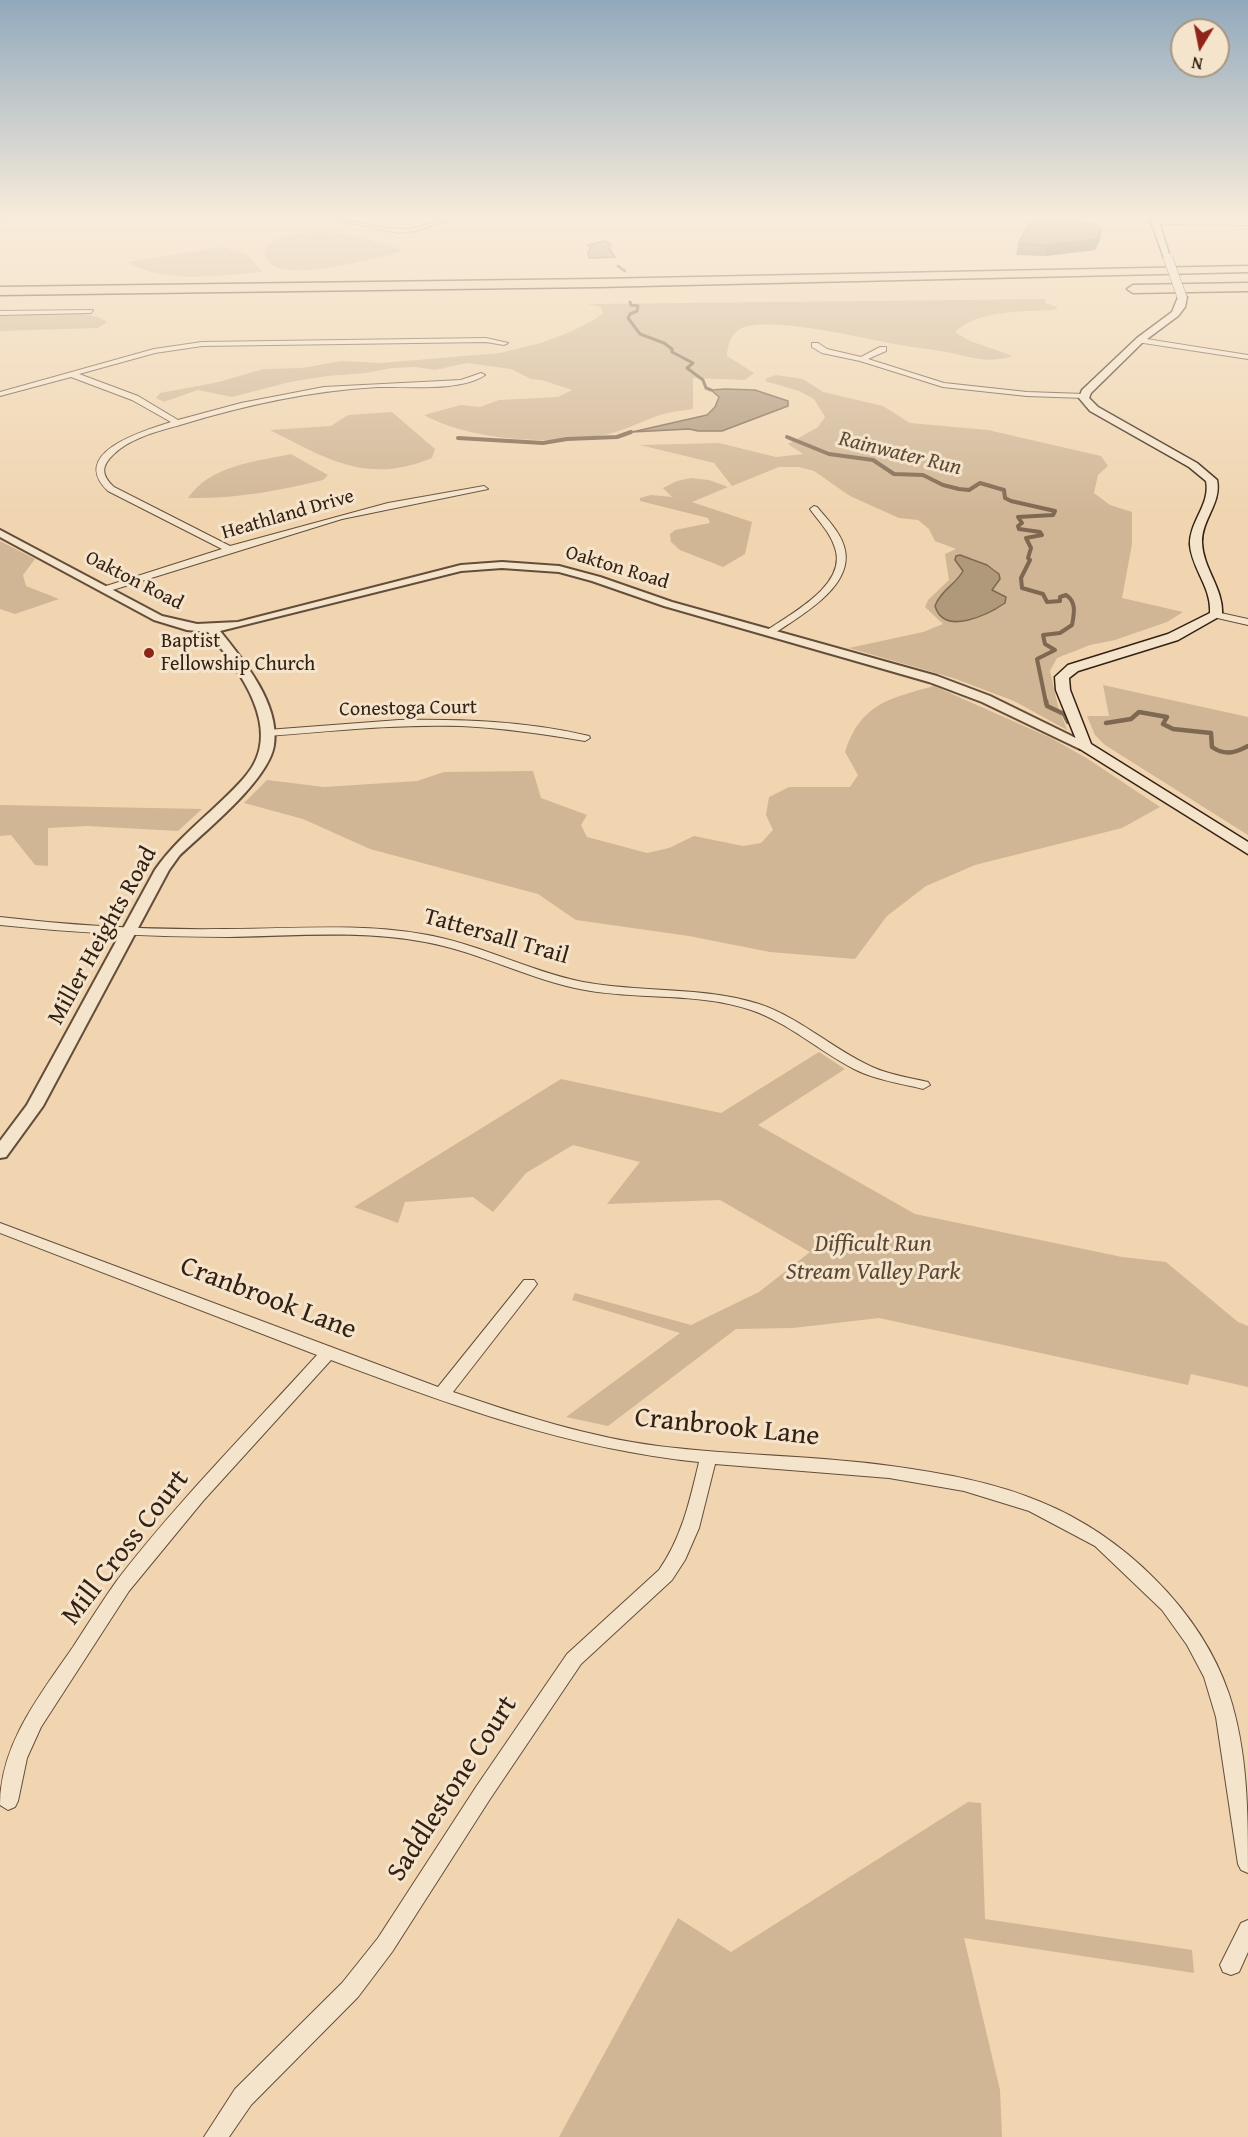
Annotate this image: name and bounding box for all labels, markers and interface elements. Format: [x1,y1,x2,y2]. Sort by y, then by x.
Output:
north arrow [1170,18,1230,78]
text: N [1190,51,1205,77]
water label: Rainwater Run [836,426,964,482]
street label: Heathland Drive [219,485,357,545]
street label: Oakton Road [563,541,671,595]
street label: Oakton Road [81,546,187,616]
place label: Baptist Fellowship Church [161,630,315,677]
marker: Baptist Fellowship Church [142,646,156,660]
street label: Conestoga Court [339,696,477,722]
street label: Miller Heights Road [42,842,164,1030]
street label: Tattersall Trail [420,903,572,971]
park label: Difficult Run Stream Valley Park [786,1231,960,1287]
street label: Cranbrook Lane [175,1250,361,1348]
street label: Cranbrook Lane [633,1402,821,1454]
street label: Mill Cross Court [55,1464,197,1632]
street label: Saddlestone Court [381,1690,525,1888]

